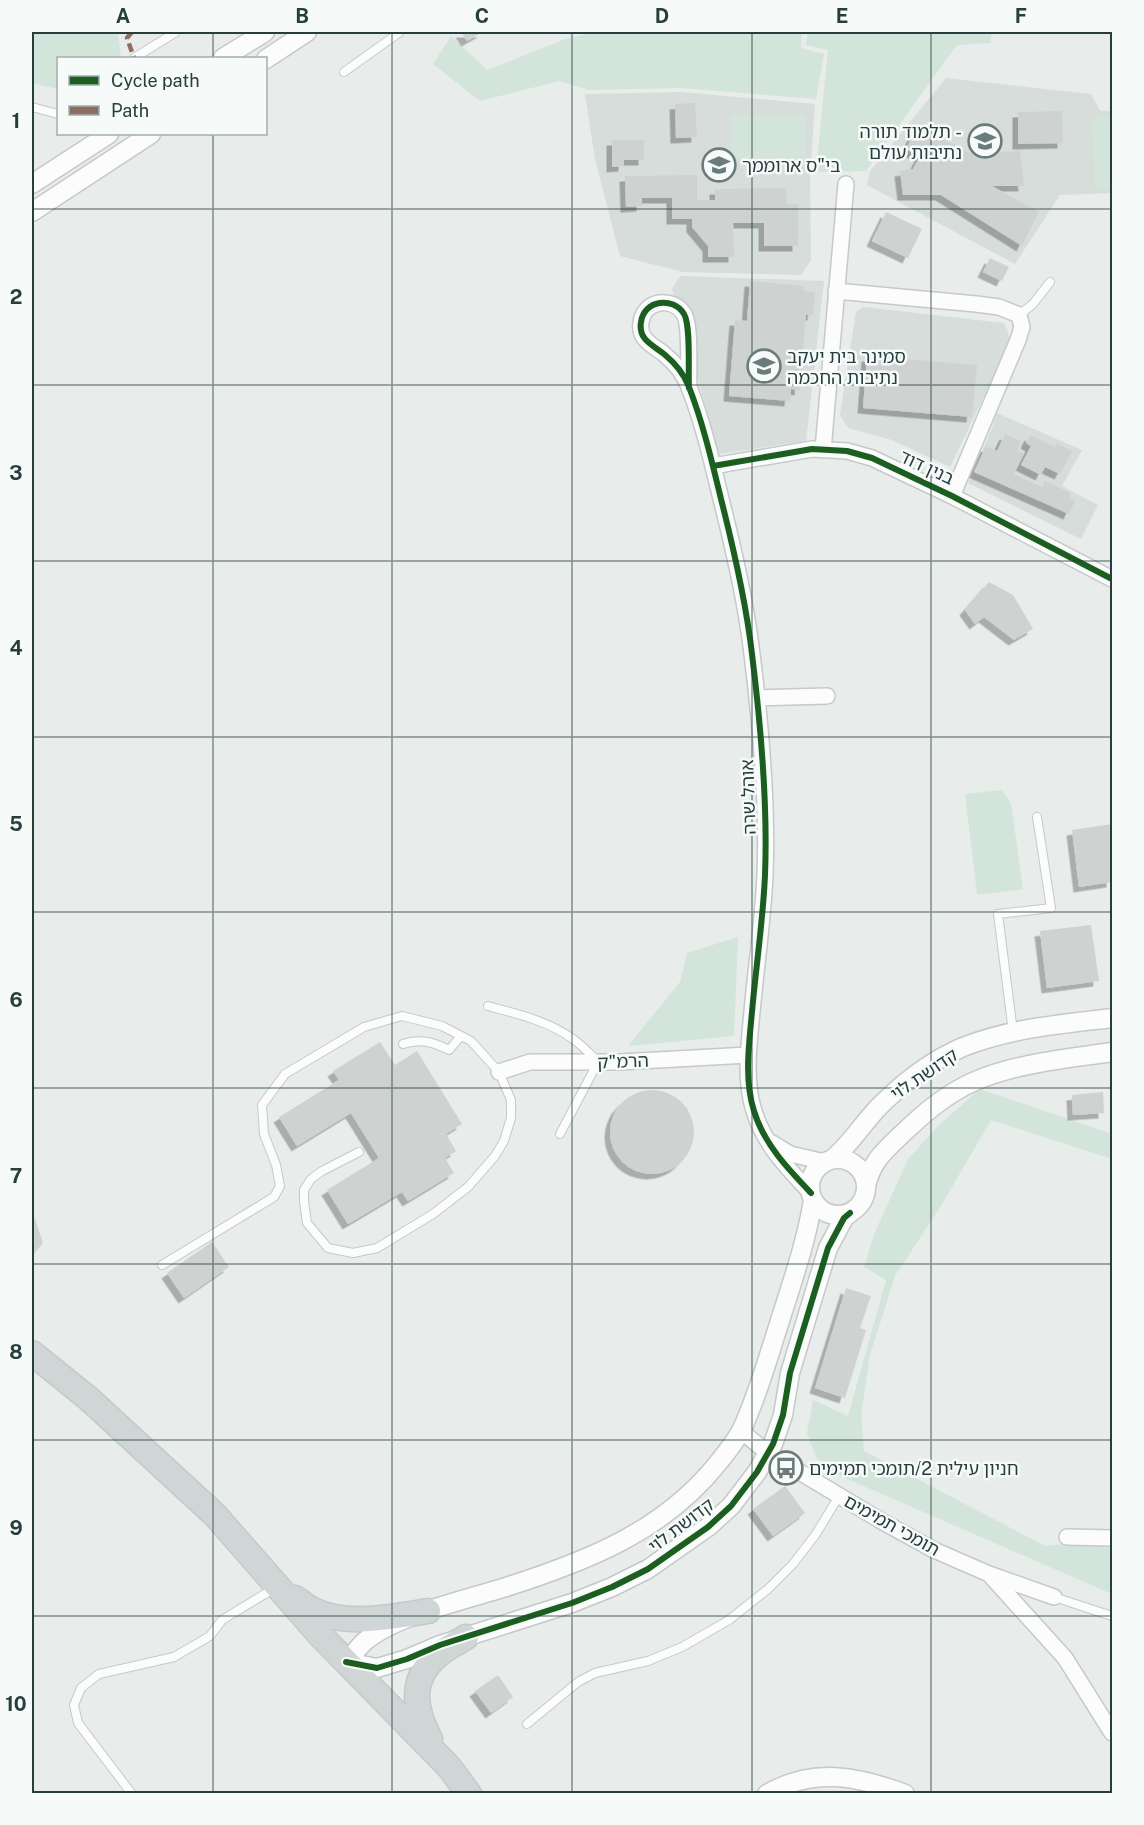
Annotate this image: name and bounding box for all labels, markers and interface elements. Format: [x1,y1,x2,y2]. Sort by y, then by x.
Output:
text: A [116,4,130,28]
text: B [295,4,309,28]
text: C [475,4,489,28]
text: D [655,4,669,28]
text: E [836,4,848,28]
text: F [1015,4,1027,28]
legend [57,57,267,135]
text: Cycle path [111,70,200,91]
text: Path [111,100,149,121]
text: 1 [12,109,20,133]
place label: תלמוד תורה - נתיבות עולם [859,121,962,163]
school or university icon: תלמוד תורה - נתיבות עולם [967,123,1003,159]
school or university icon: בי"ס ארוממך [701,147,737,183]
place label: בי"ס ארוממך [742,155,841,176]
text: 2 [10,285,22,309]
place label: סמינר בית יעקב נתיבות החכמה [787,346,906,388]
school or university icon: סמינר בית יעקב נתיבות החכמה [746,348,782,384]
street label: בנין דוד [897,445,957,489]
text: 3 [9,461,23,485]
text: 4 [9,636,23,660]
street label: אוהל שרה [736,759,760,835]
text: 5 [9,812,23,836]
text: 6 [9,988,23,1012]
street label: קדושת לוי [886,1044,962,1104]
street label: הרמ"ק [597,1050,649,1072]
text: 7 [10,1164,22,1188]
text: 8 [9,1340,23,1364]
bus stop icon: חניון עילית 2/תומכי תמימים [768,1450,804,1486]
place label: חניון עילית 2/תומכי תמימים [809,1458,1019,1479]
street label: תומכי תמימים [841,1490,943,1560]
street label: קדושת לוי [644,1494,718,1556]
text: 9 [9,1516,23,1540]
text: 10 [5,1692,27,1716]

